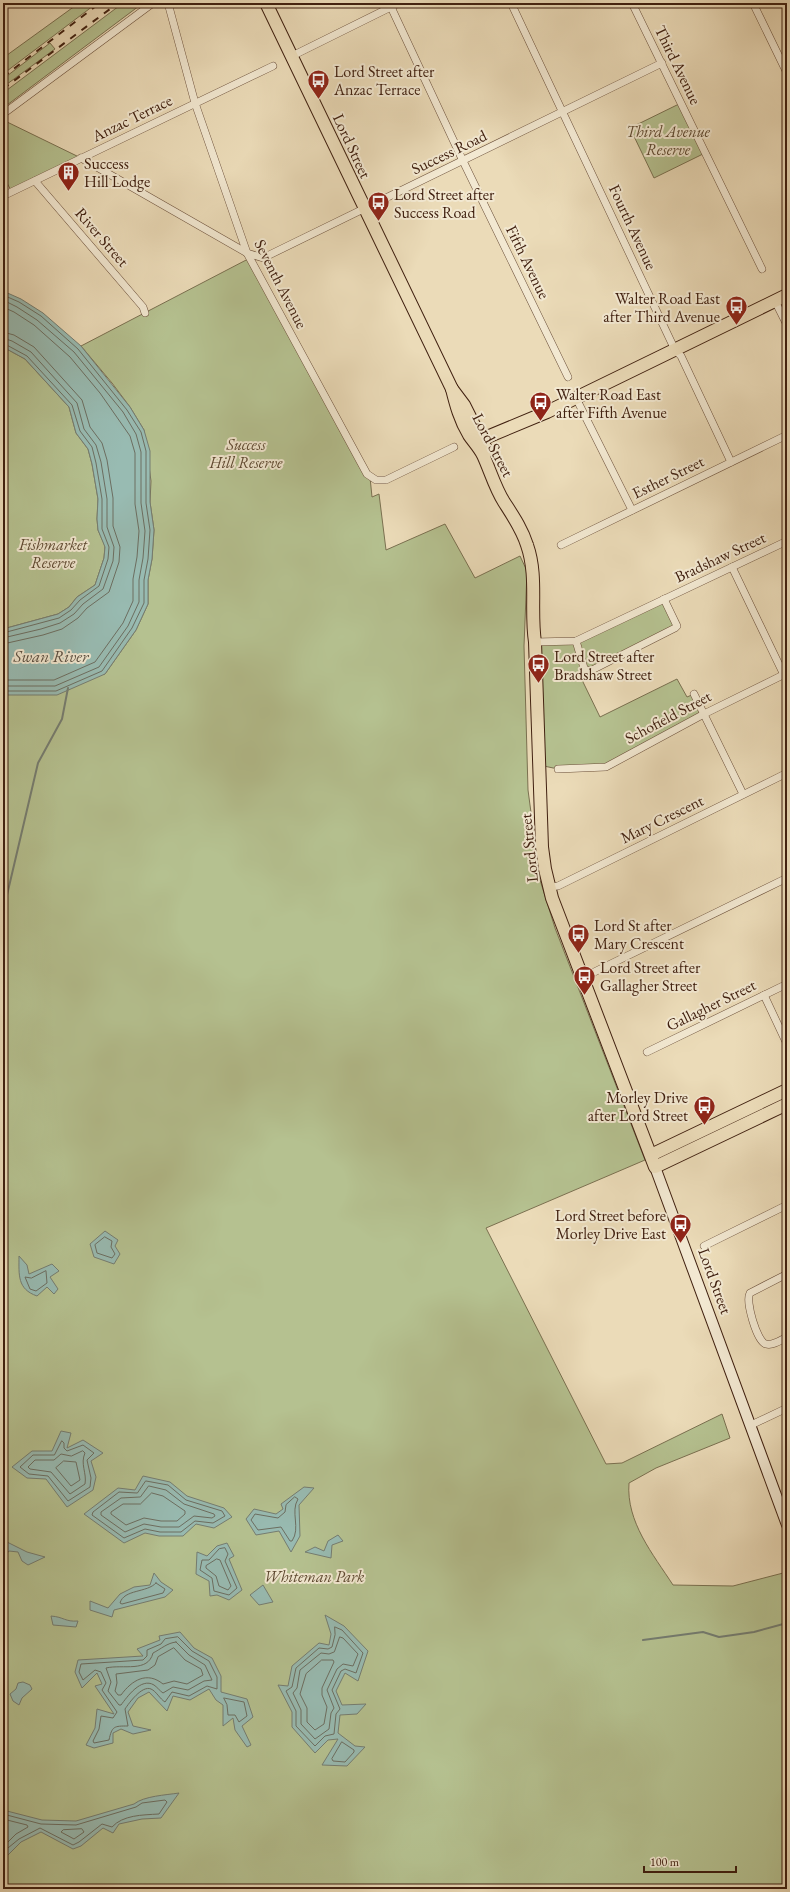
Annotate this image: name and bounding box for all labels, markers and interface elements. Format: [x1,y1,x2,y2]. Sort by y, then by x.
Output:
street label: Third Avenue [650,22,706,108]
place label: Lord Street after Anzac Terrace [333,61,435,100]
bus stop icon: Lord Street after Anzac Terrace [305,67,331,100]
street label: Anzac Terrace [88,90,175,147]
street label: Lord Street [328,110,376,182]
park label: Third Avenue Reserve [626,121,711,160]
street label: Success Road [408,124,491,179]
place label: Success Hill Lodge [84,153,150,192]
building icon: Success Hill Lodge [56,159,82,192]
street label: Fourth Avenue [604,181,662,273]
place label: Lord Street after Success Road [394,184,495,223]
bus stop icon: Lord Street after Success Road [365,190,391,223]
street label: River Street [70,203,134,271]
street label: Fifth Avenue [501,222,555,302]
street label: Seventh Avenue [250,236,312,332]
place label: Walter Road East after Third Avenue [603,288,720,327]
bus stop icon: Walter Road East after Third Avenue [723,294,749,327]
place label: Walter Road East after Fifth Avenue [556,384,667,423]
bus stop icon: Walter Road East after Fifth Avenue [527,390,553,423]
street label: Lord Street [468,410,518,480]
park label: Success Hill Reserve [209,434,283,473]
street label: Esther Street [629,451,707,503]
street label: Bradshaw Street [671,527,769,587]
park label: Fishmarket Reserve [18,534,89,573]
water label: Swan River [13,645,90,667]
place label: Lord Street after Bradshaw Street [554,646,655,685]
bus stop icon: Lord Street after Bradshaw Street [526,652,552,685]
street label: Schofield Street [621,685,715,749]
street label: Mary Crescent [617,790,707,848]
street label: Lord Street [515,813,543,883]
place label: Lord St after Mary Crescent [594,915,684,954]
bus stop icon: Lord St after Mary Crescent [566,921,592,954]
place label: Lord Street after Gallagher Street [600,957,701,996]
bus stop icon: Lord Street after Gallagher Street [571,963,597,996]
street label: Gallagher Street [663,974,759,1036]
place label: Morley Drive after Lord Street [588,1087,688,1126]
bus stop icon: Morley Drive after Lord Street [691,1093,717,1126]
place label: Lord Street before Morley Drive East [555,1205,666,1244]
bus stop icon: Lord Street before Morley Drive East [668,1211,694,1244]
street label: Lord Street [693,1245,737,1317]
park label: Whiteman Park [264,1566,365,1587]
scale bar [644,1848,736,1874]
text: 100 m [650,1854,680,1870]

